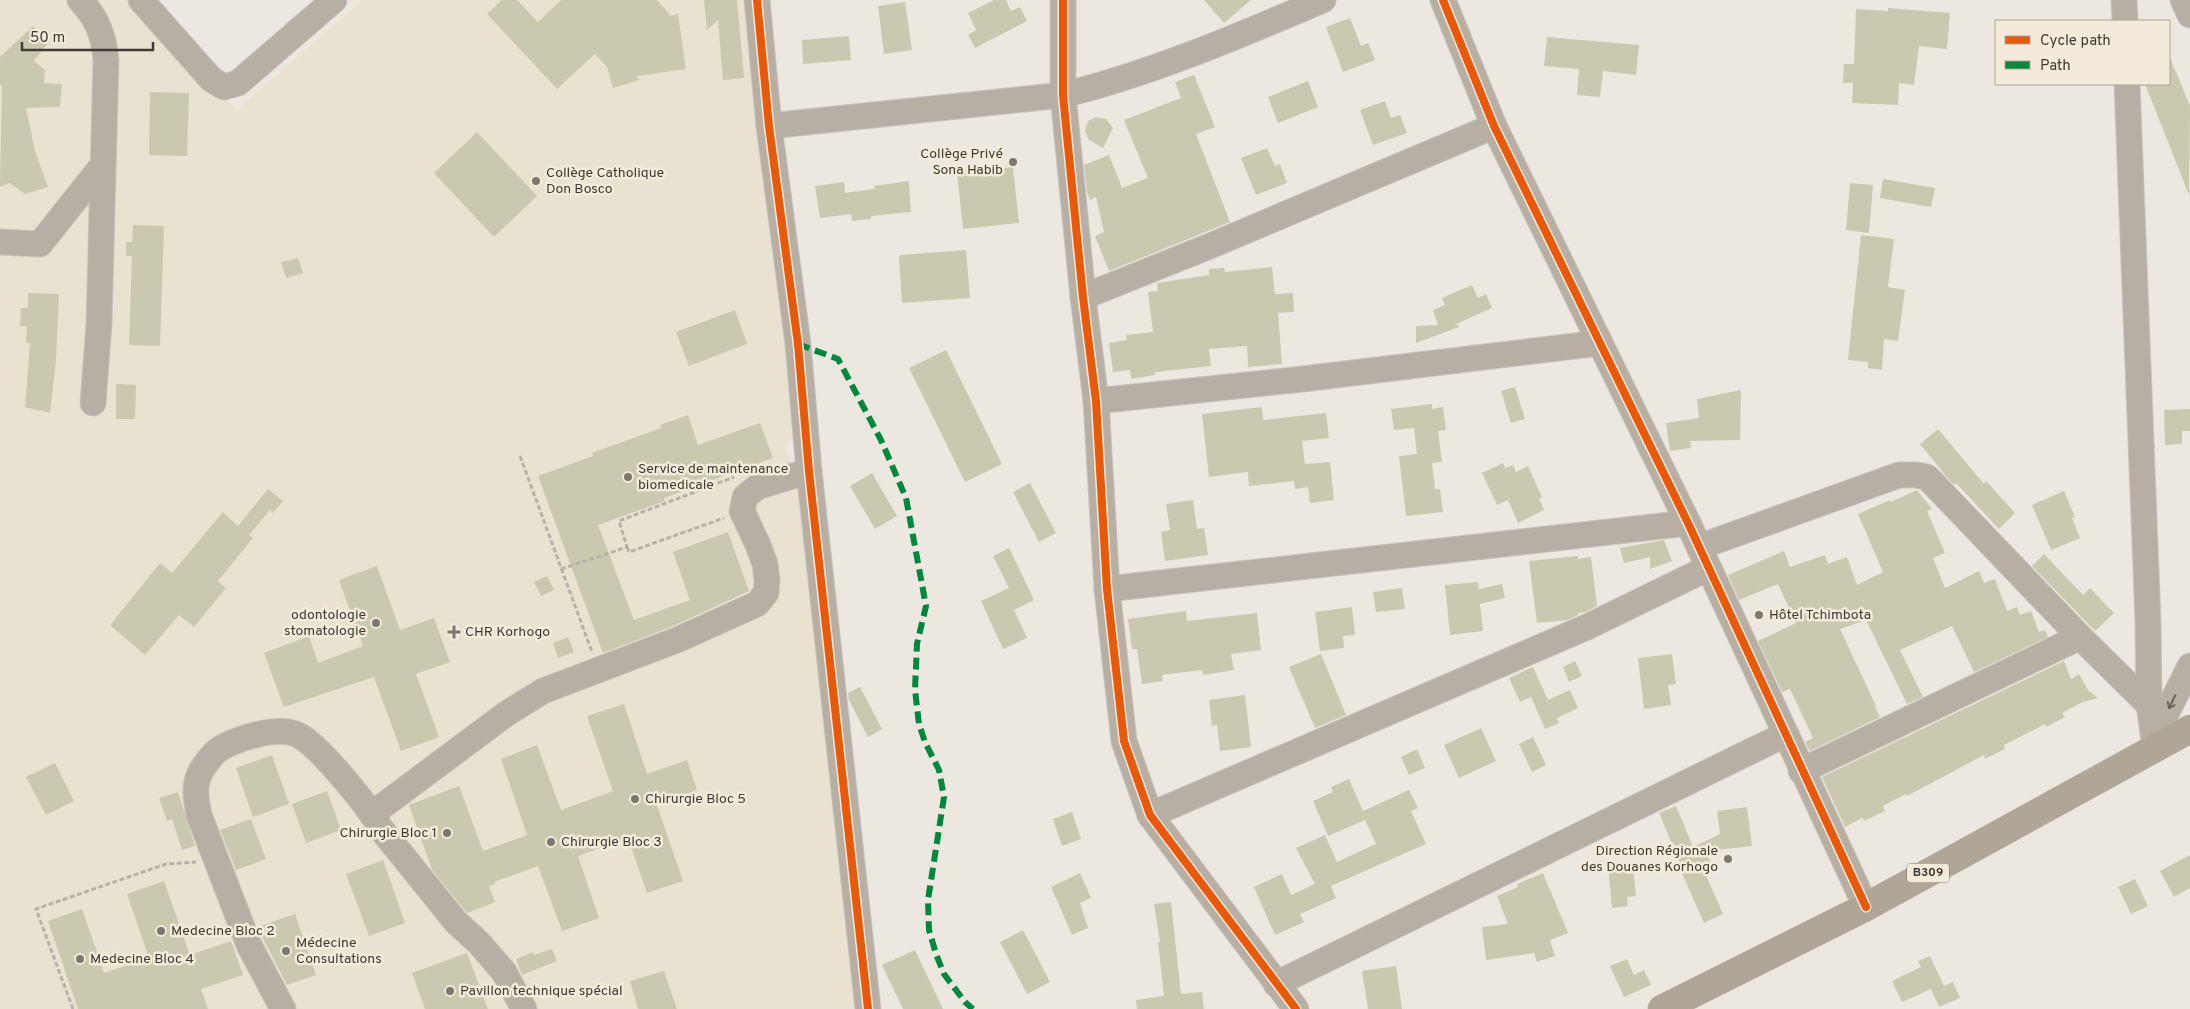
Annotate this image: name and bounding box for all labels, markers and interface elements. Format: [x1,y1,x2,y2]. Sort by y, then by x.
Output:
scale bar [22,20,154,52]
legend [1995,20,2170,85]
text: 50 m [30,29,65,48]
text: Cycle path [2040,32,2111,51]
text: Path [2040,57,2071,76]
place label: Collège Privé Sona Habib [920,146,1003,179]
marker: Collège Privé Sona Habib [1007,156,1019,168]
place label: Collège Catholique Don Bosco [546,165,664,198]
marker: Collège Catholique Don Bosco [530,175,542,187]
place label: Service de maintenance biomedicale [638,461,788,494]
marker: Service de maintenance biomedicale [622,471,634,483]
place label: odontologie stomatologie [284,607,366,640]
place label: Hôtel Tchimbota [1769,607,1871,624]
marker: Hôtel Tchimbota [1753,609,1765,621]
marker: odontologie stomatologie [370,617,382,629]
place label: CHR Korhogo [465,624,550,641]
marker: CHR Korhogo [447,625,461,639]
one-way arrow [2167,695,2177,710]
place label: Chirurgie Bloc 5 [645,791,746,808]
marker: Chirurgie Bloc 5 [629,793,641,805]
place label: Chirurgie Bloc 1 [339,825,437,842]
marker: Chirurgie Bloc 1 [441,827,453,839]
place label: Chirurgie Bloc 3 [561,834,662,851]
marker: Chirurgie Bloc 3 [545,836,557,848]
place label: Direction Régionale des Douanes Korhogo [1581,843,1718,876]
marker: Direction Régionale des Douanes Korhogo [1722,853,1734,865]
road number: B309 [1907,864,1949,882]
place label: Medecine Bloc 2 [171,923,275,940]
marker: Medecine Bloc 2 [155,925,167,937]
place label: Médecine Consultations [296,935,382,968]
marker: Médecine Consultations [280,945,292,957]
place label: Medecine Bloc 4 [90,951,194,968]
marker: Medecine Bloc 4 [74,953,86,965]
place label: Pavillon technique spécial [460,983,623,1000]
marker: Pavillon technique spécial [444,985,456,997]

